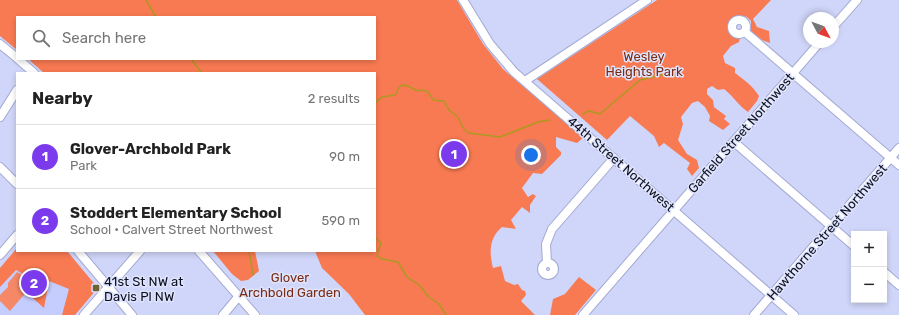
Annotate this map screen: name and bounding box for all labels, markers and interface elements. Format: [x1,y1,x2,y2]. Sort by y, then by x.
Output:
north arrow [803,12,839,48]
search box [16,16,376,60]
icon: search [30,27,52,49]
text: Search here [62,29,146,47]
park label: Wesley Heights Park [605,49,683,80]
street label: Garfield Street Northwest [685,70,797,196]
text: Nearby [32,88,93,108]
text: 2 results [308,91,360,106]
street label: 44th Street Northwest [564,114,678,214]
pin: 1 [441,139,467,169]
text: Glover-Archbold Park [70,140,231,158]
your location [521,145,541,165]
text: 1 [42,149,48,164]
text: 90 m [329,149,360,164]
text: Park [70,158,97,173]
street label: Hawthorne Street Northwest [764,161,890,303]
text: Stoddert Elementary School [70,204,282,222]
text: 2 [41,213,49,228]
text: 590 m [322,213,360,228]
text: School · Calvert Street Northwest [70,222,273,237]
map controls [851,231,887,303]
button: + [851,231,887,267]
button: − [851,267,887,303]
pin: 2 [21,268,47,298]
park label: Glover Archbold Garden [239,270,341,300]
place label: 41st St NW at Davis Pl NW [104,274,183,304]
marker: 41st St NW at Davis Pl NW [91,283,101,293]

